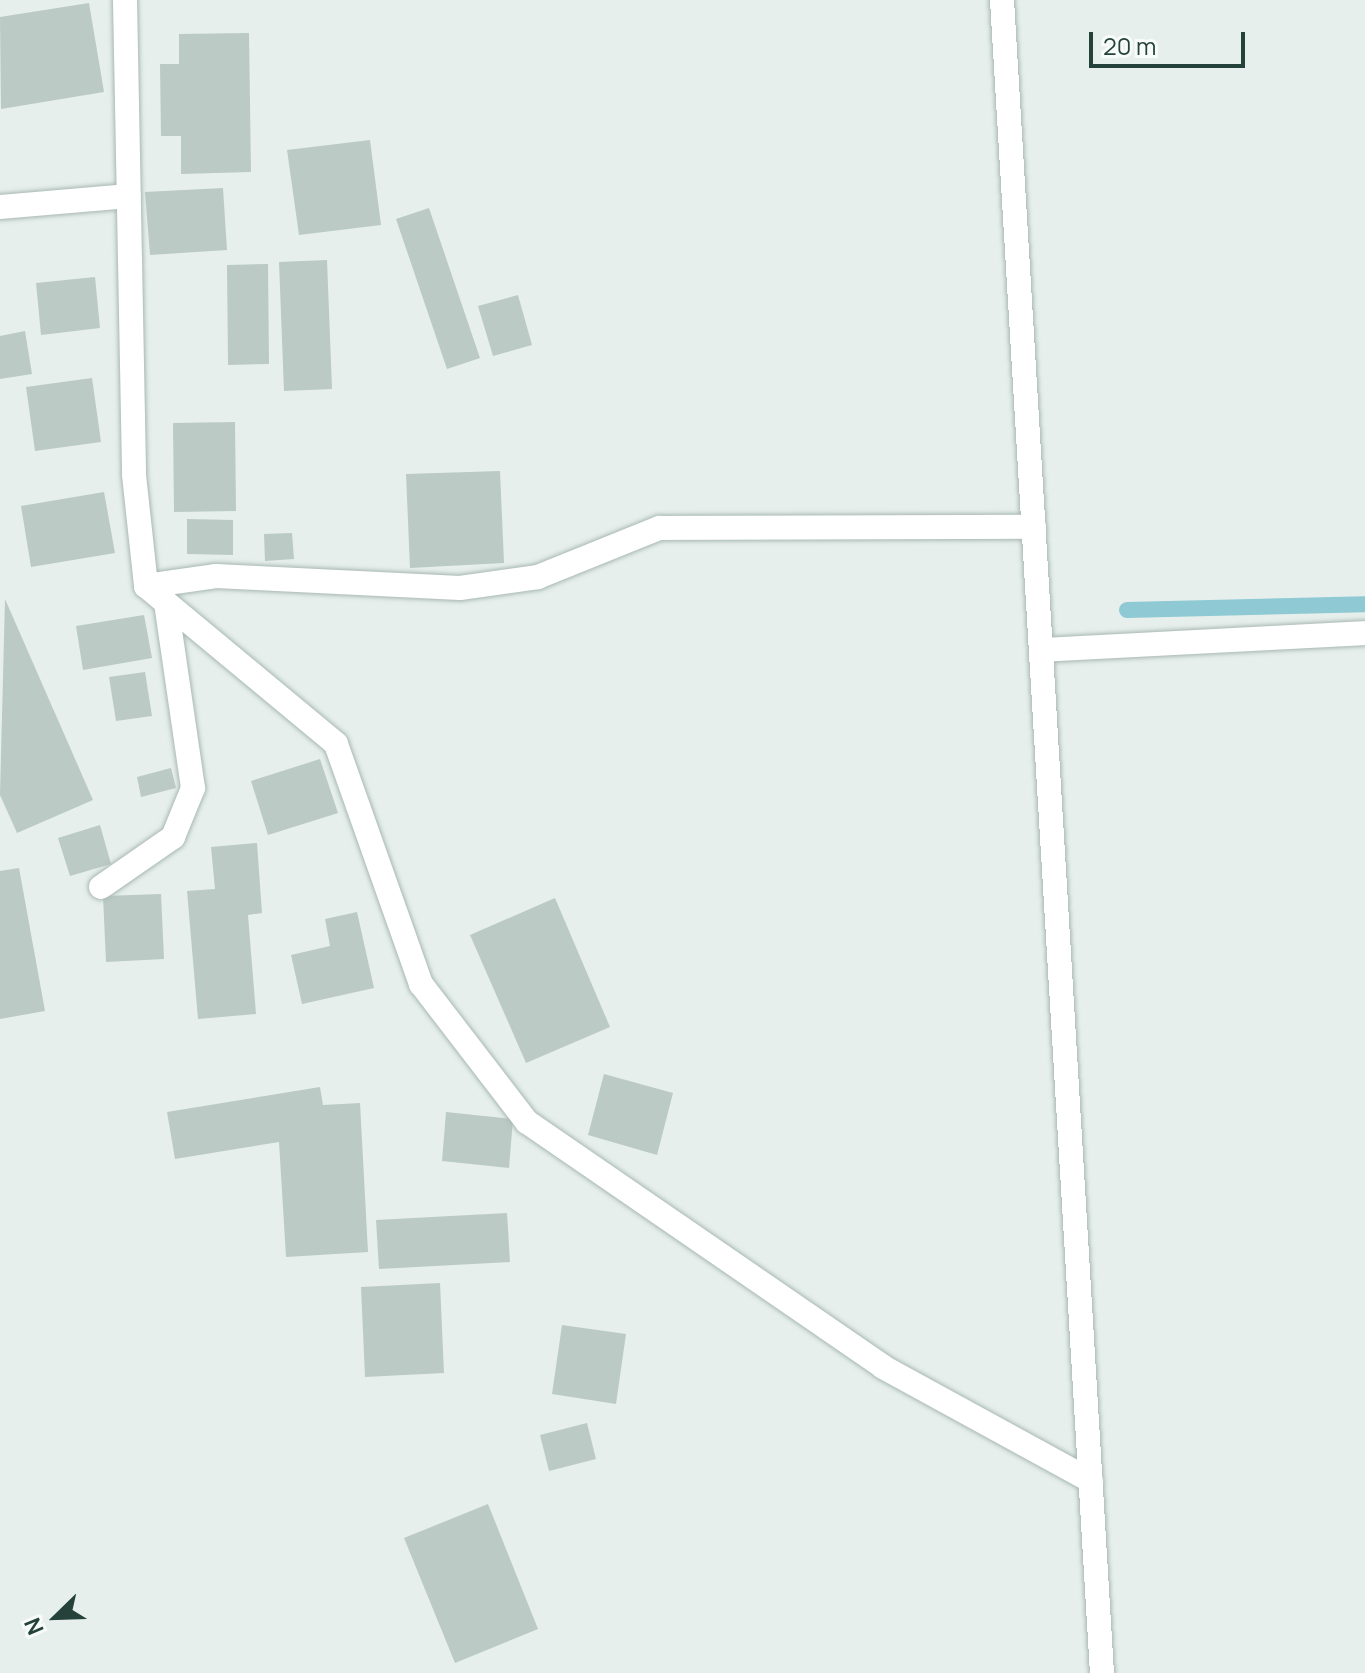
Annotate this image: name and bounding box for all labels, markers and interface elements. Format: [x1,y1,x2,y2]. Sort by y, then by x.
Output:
scale bar [1093,16,1249,66]
text: 20 m [1103,29,1156,62]
north arrow [16,1577,96,1657]
text: N [17,1613,51,1640]

